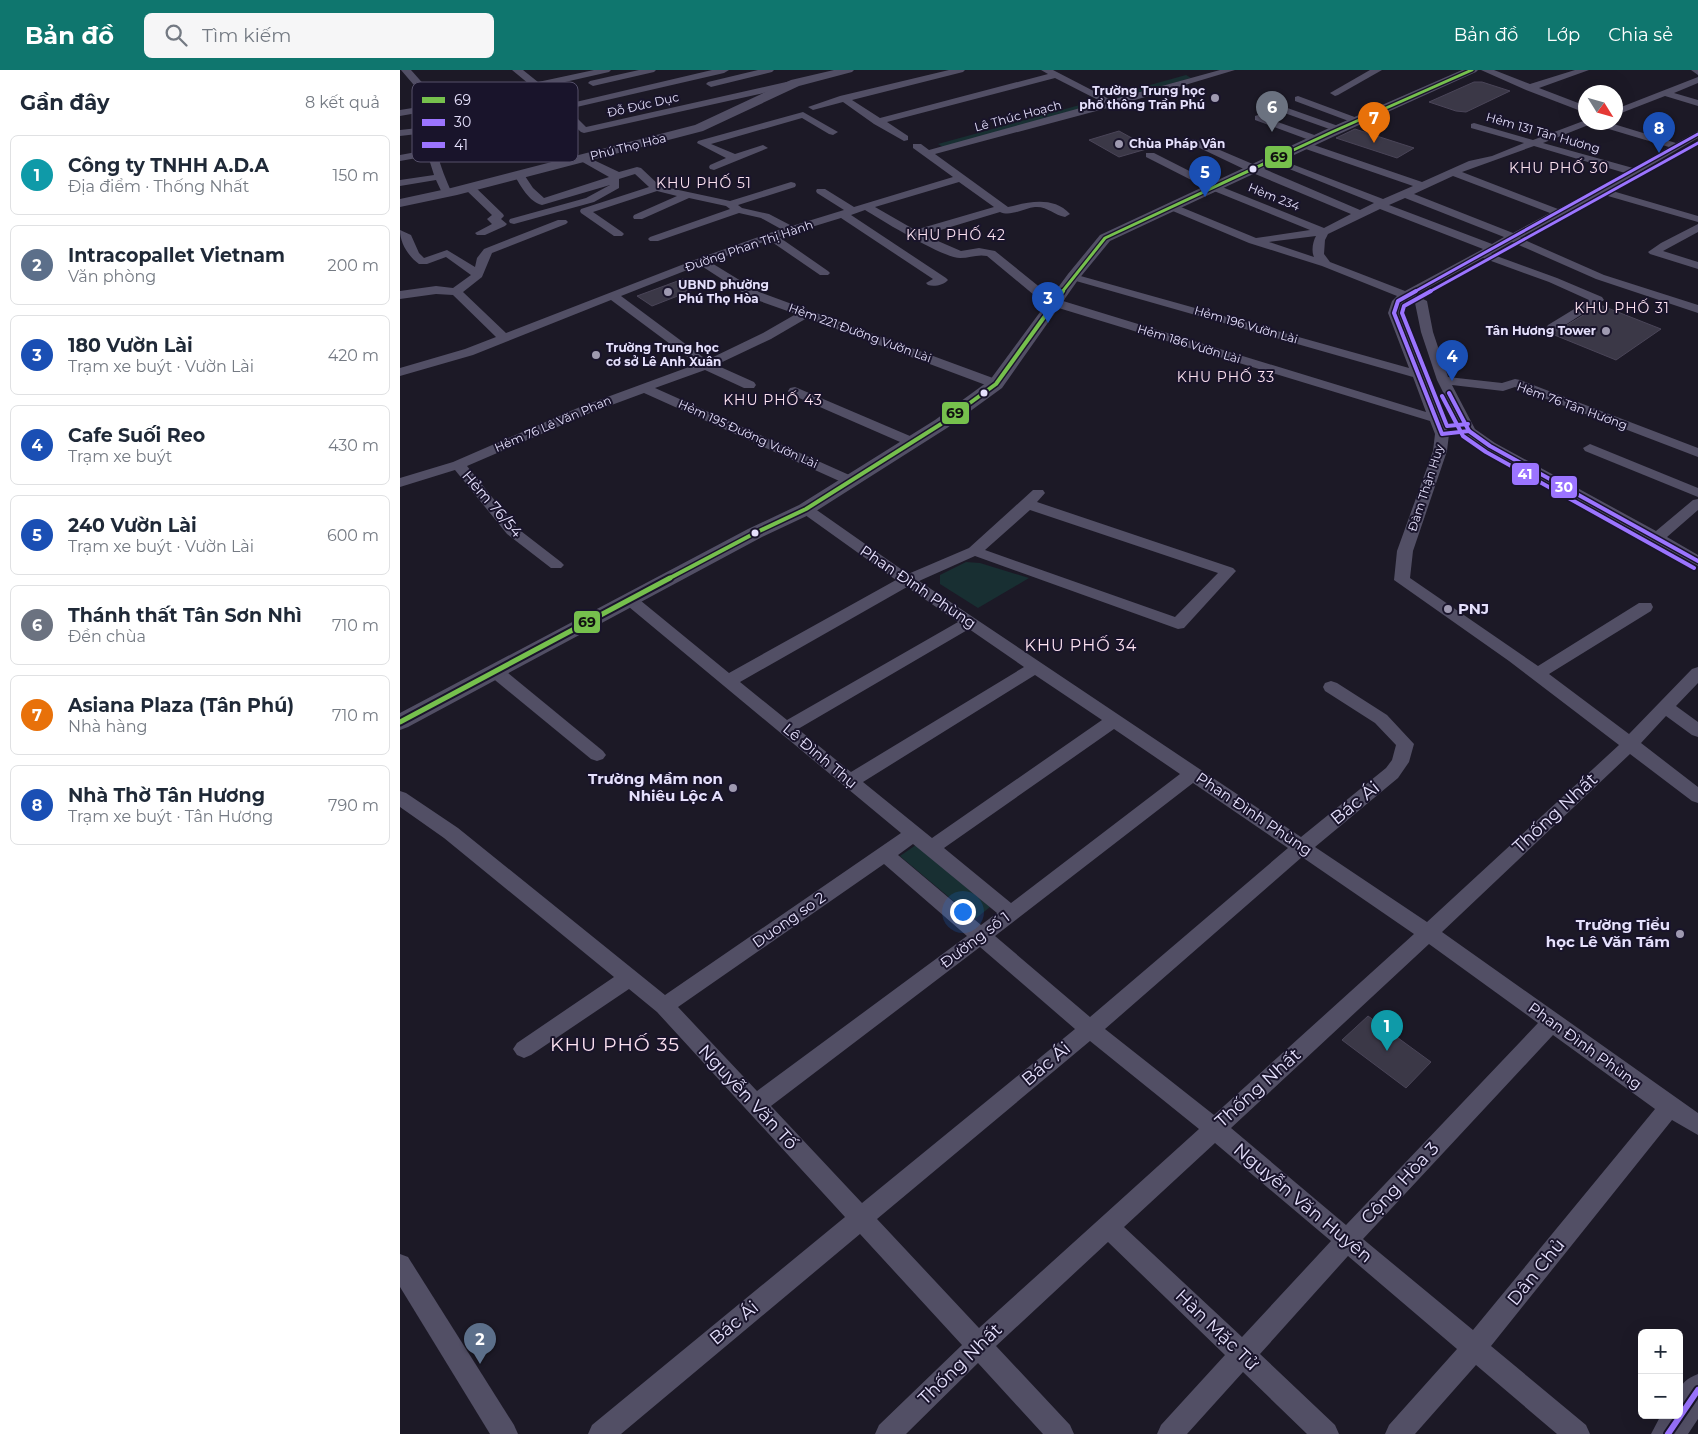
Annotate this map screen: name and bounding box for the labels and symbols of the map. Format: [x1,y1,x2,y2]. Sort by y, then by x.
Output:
legend [412,82,578,162]
place label: Trường Trung học phổ thông Trần Phú [1079,83,1205,112]
north arrow [1578,85,1623,130]
street label: Đỗ Đức Dục [606,89,680,120]
text: 69 [454,91,471,109]
pin: 6 [1256,91,1288,132]
marker: Trường Trung học phổ thông Trần Phú [1209,92,1221,104]
street label: Lê Thúc Hoạch [973,97,1063,134]
pin: 7 [1358,102,1390,143]
street label: Hẻm 131 Tân Hương [1484,109,1602,156]
pin: 8 [1643,112,1675,153]
text: 30 [454,113,471,131]
street label: Phú Thọ Hòa [588,130,668,163]
text: 41 [454,136,468,154]
place label: Chùa Pháp Vân [1129,136,1225,151]
marker: Chùa Pháp Vân [1113,138,1125,150]
line badge: 69 [1264,145,1293,169]
text: 69 [1270,148,1288,166]
pin: 5 [1189,156,1221,197]
district label: KHU PHỐ 30 [1509,158,1609,177]
unlabelled marker [1248,164,1258,174]
district label: KHU PHỐ 51 [656,173,752,192]
street label: Hèm 234 [1246,179,1302,214]
street label: Đường Phan Thị Hành [683,217,815,274]
district label: KHU PHỐ 42 [906,225,1006,244]
place label: UBND phường Phú Thọ Hòa [678,277,769,306]
pin: 3 [1032,282,1064,323]
marker: UBND phường Phú Thọ Hòa [662,286,674,298]
district label: KHU PHỐ 31 [1574,298,1670,317]
street label: Hẻm 221 Đường Vườn Lài [787,300,934,365]
street label: Hẻm 196 Vườn Lài [1193,303,1300,346]
street label: Hẻm 186 Vườn Lài [1136,321,1243,366]
place label: Tân Hương Tower [1486,323,1596,338]
marker: Tân Hương Tower [1600,325,1612,337]
place label: Trường Trung học cơ sở Lê Anh Xuân [606,340,721,369]
pin: 4 [1436,340,1468,381]
marker: Trường Trung học cơ sở Lê Anh Xuân [590,349,602,361]
district label: KHU PHỐ 33 [1177,367,1275,386]
street label: Hẻm 76 Tân Hương [1515,379,1629,433]
unlabelled marker [979,388,989,398]
district label: KHU PHỐ 43 [723,390,823,409]
street label: Hẻm 76 Lê Văn Phan [492,392,614,455]
street label: Hẻm 195 Đường Vườn Lài [676,396,820,471]
line badge: 69 [941,401,970,425]
text: 69 [946,404,964,422]
street label: Đàm Thận Huy [1404,442,1447,533]
line badge: 41 [1511,462,1540,486]
text: 41 [1518,465,1532,483]
street label: Hẻm 76/54 [458,466,527,541]
line badge: 30 [1550,475,1578,499]
text: 30 [1554,478,1573,496]
unlabelled marker [750,528,760,538]
street label: Phan Đình Phùng [857,541,980,632]
place label: PNJ [1458,599,1489,618]
marker: PNJ [1442,603,1454,615]
line badge: 69 [573,610,601,634]
text: 69 [578,613,596,631]
district label: KHU PHỐ 34 [1025,635,1137,655]
street label: Lê Đình Thụ [779,719,861,792]
street label: Phan Đình Phùng [1193,768,1316,859]
street label: Thống Nhất [1508,768,1602,858]
place label: Trường Mầm non Nhiêu Lộc A [588,769,724,805]
street label: Bác Ái [1326,777,1384,829]
marker: Trường Mầm non Nhiêu Lộc A [727,782,739,794]
street label: Duong so 2 [748,887,829,952]
your location [950,899,976,925]
street label: Đường số 1 [936,907,1013,972]
place label: Trường Tiểu học Lê Văn Tám [1546,915,1670,951]
marker: Trường Tiểu học Lê Văn Tám [1674,928,1686,940]
street label: Phan Đình Phùng [1525,998,1646,1093]
pin: 1 [1371,1010,1403,1051]
district label: KHU PHỐ 35 [550,1033,680,1056]
street label: Bác Ái [1017,1037,1075,1091]
street label: Nguyễn Văn Tố [694,1040,802,1154]
street label: Thống Nhất [1211,1044,1305,1132]
street label: Cộng Hòa 3 [1356,1137,1444,1229]
street label: Nguyễn Văn Huyên [1229,1138,1377,1268]
street label: Dân Chủ [1502,1234,1570,1310]
street label: Hàn Mặc Tử [1171,1285,1263,1375]
street label: Bác Ái [705,1296,763,1350]
street label: Thống Nhất [914,1319,1006,1409]
pin: 2 [464,1323,496,1364]

